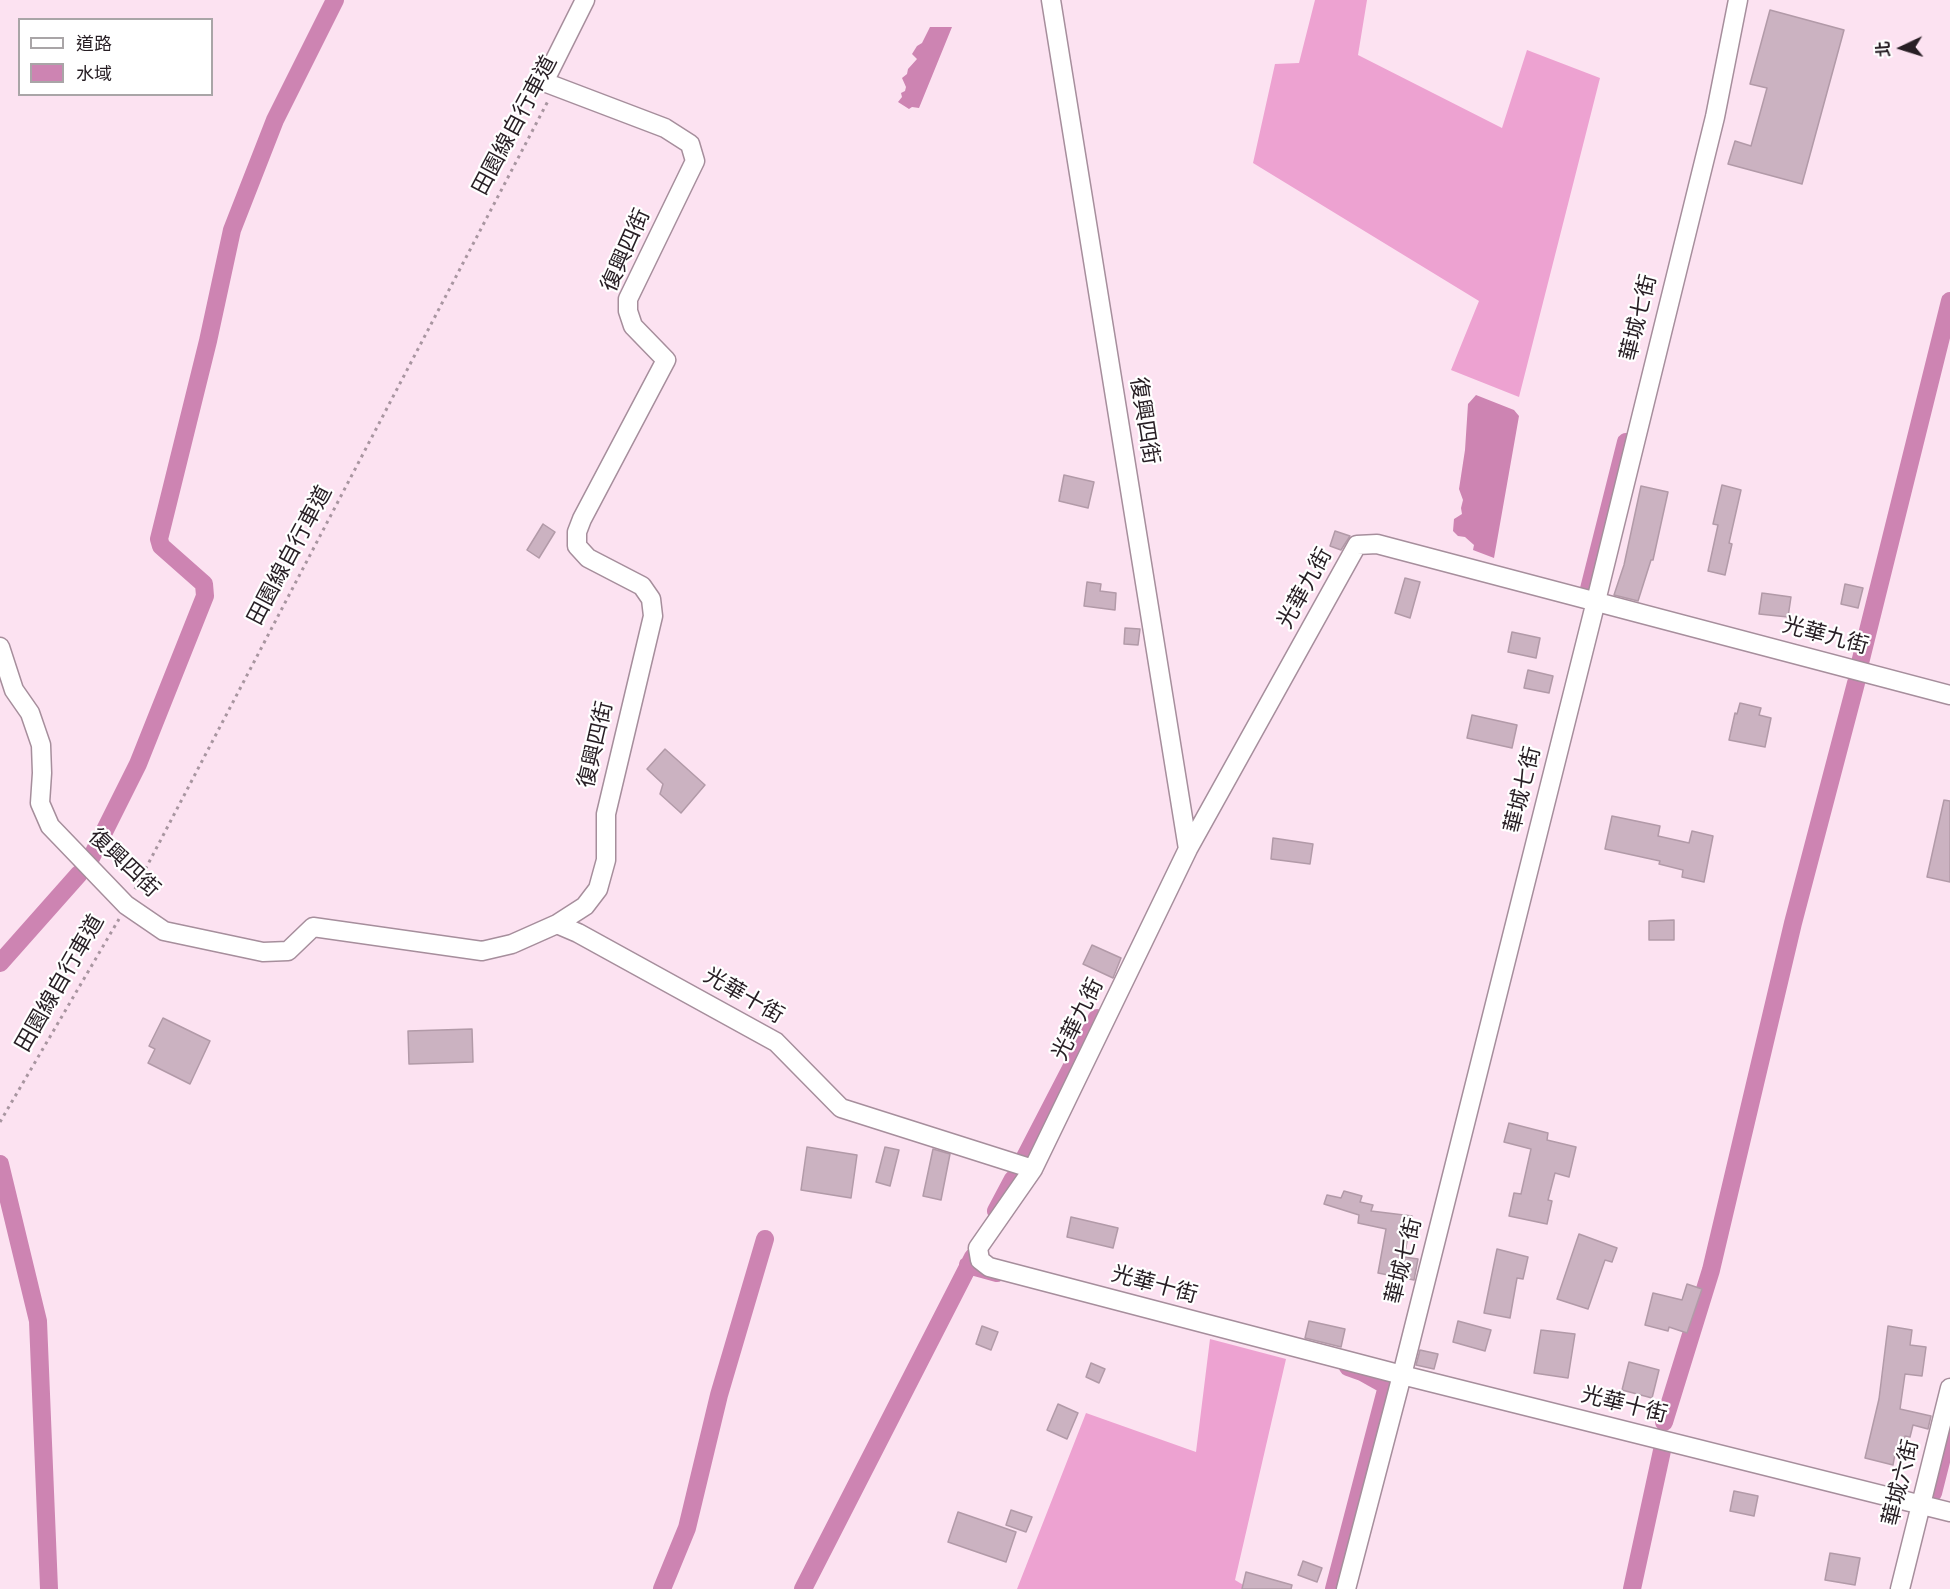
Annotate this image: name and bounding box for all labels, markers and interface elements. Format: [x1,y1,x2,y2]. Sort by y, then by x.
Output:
legend [18,18,213,96]
north arrow [1872,18,1932,78]
text: 道路 [76,31,112,57]
text: 北 [1872,41,1896,58]
street label: 田園線自行車道 [468,52,564,200]
text: 水域 [76,61,112,87]
street label: 復興四街 [597,205,657,297]
street label: 華城七街 [1617,272,1663,364]
street label: 復興四街 [1123,375,1163,467]
street label: 田園線自行車道 [243,482,339,630]
street label: 光華九街 [1273,544,1339,634]
street label: 光華九街 [1779,613,1871,661]
street label: 復興四街 [574,699,620,791]
street label: 華城七街 [1501,744,1547,836]
street label: 復興四街 [82,824,164,904]
street label: 田園線自行車道 [11,911,111,1057]
street label: 光華十街 [698,964,788,1030]
street label: 光華九街 [1048,975,1110,1065]
street label: 華城七街 [1382,1215,1428,1307]
street label: 光華十街 [1108,1262,1200,1310]
street label: 光華十街 [1578,1383,1670,1429]
street label: 華城六街 [1879,1437,1925,1529]

